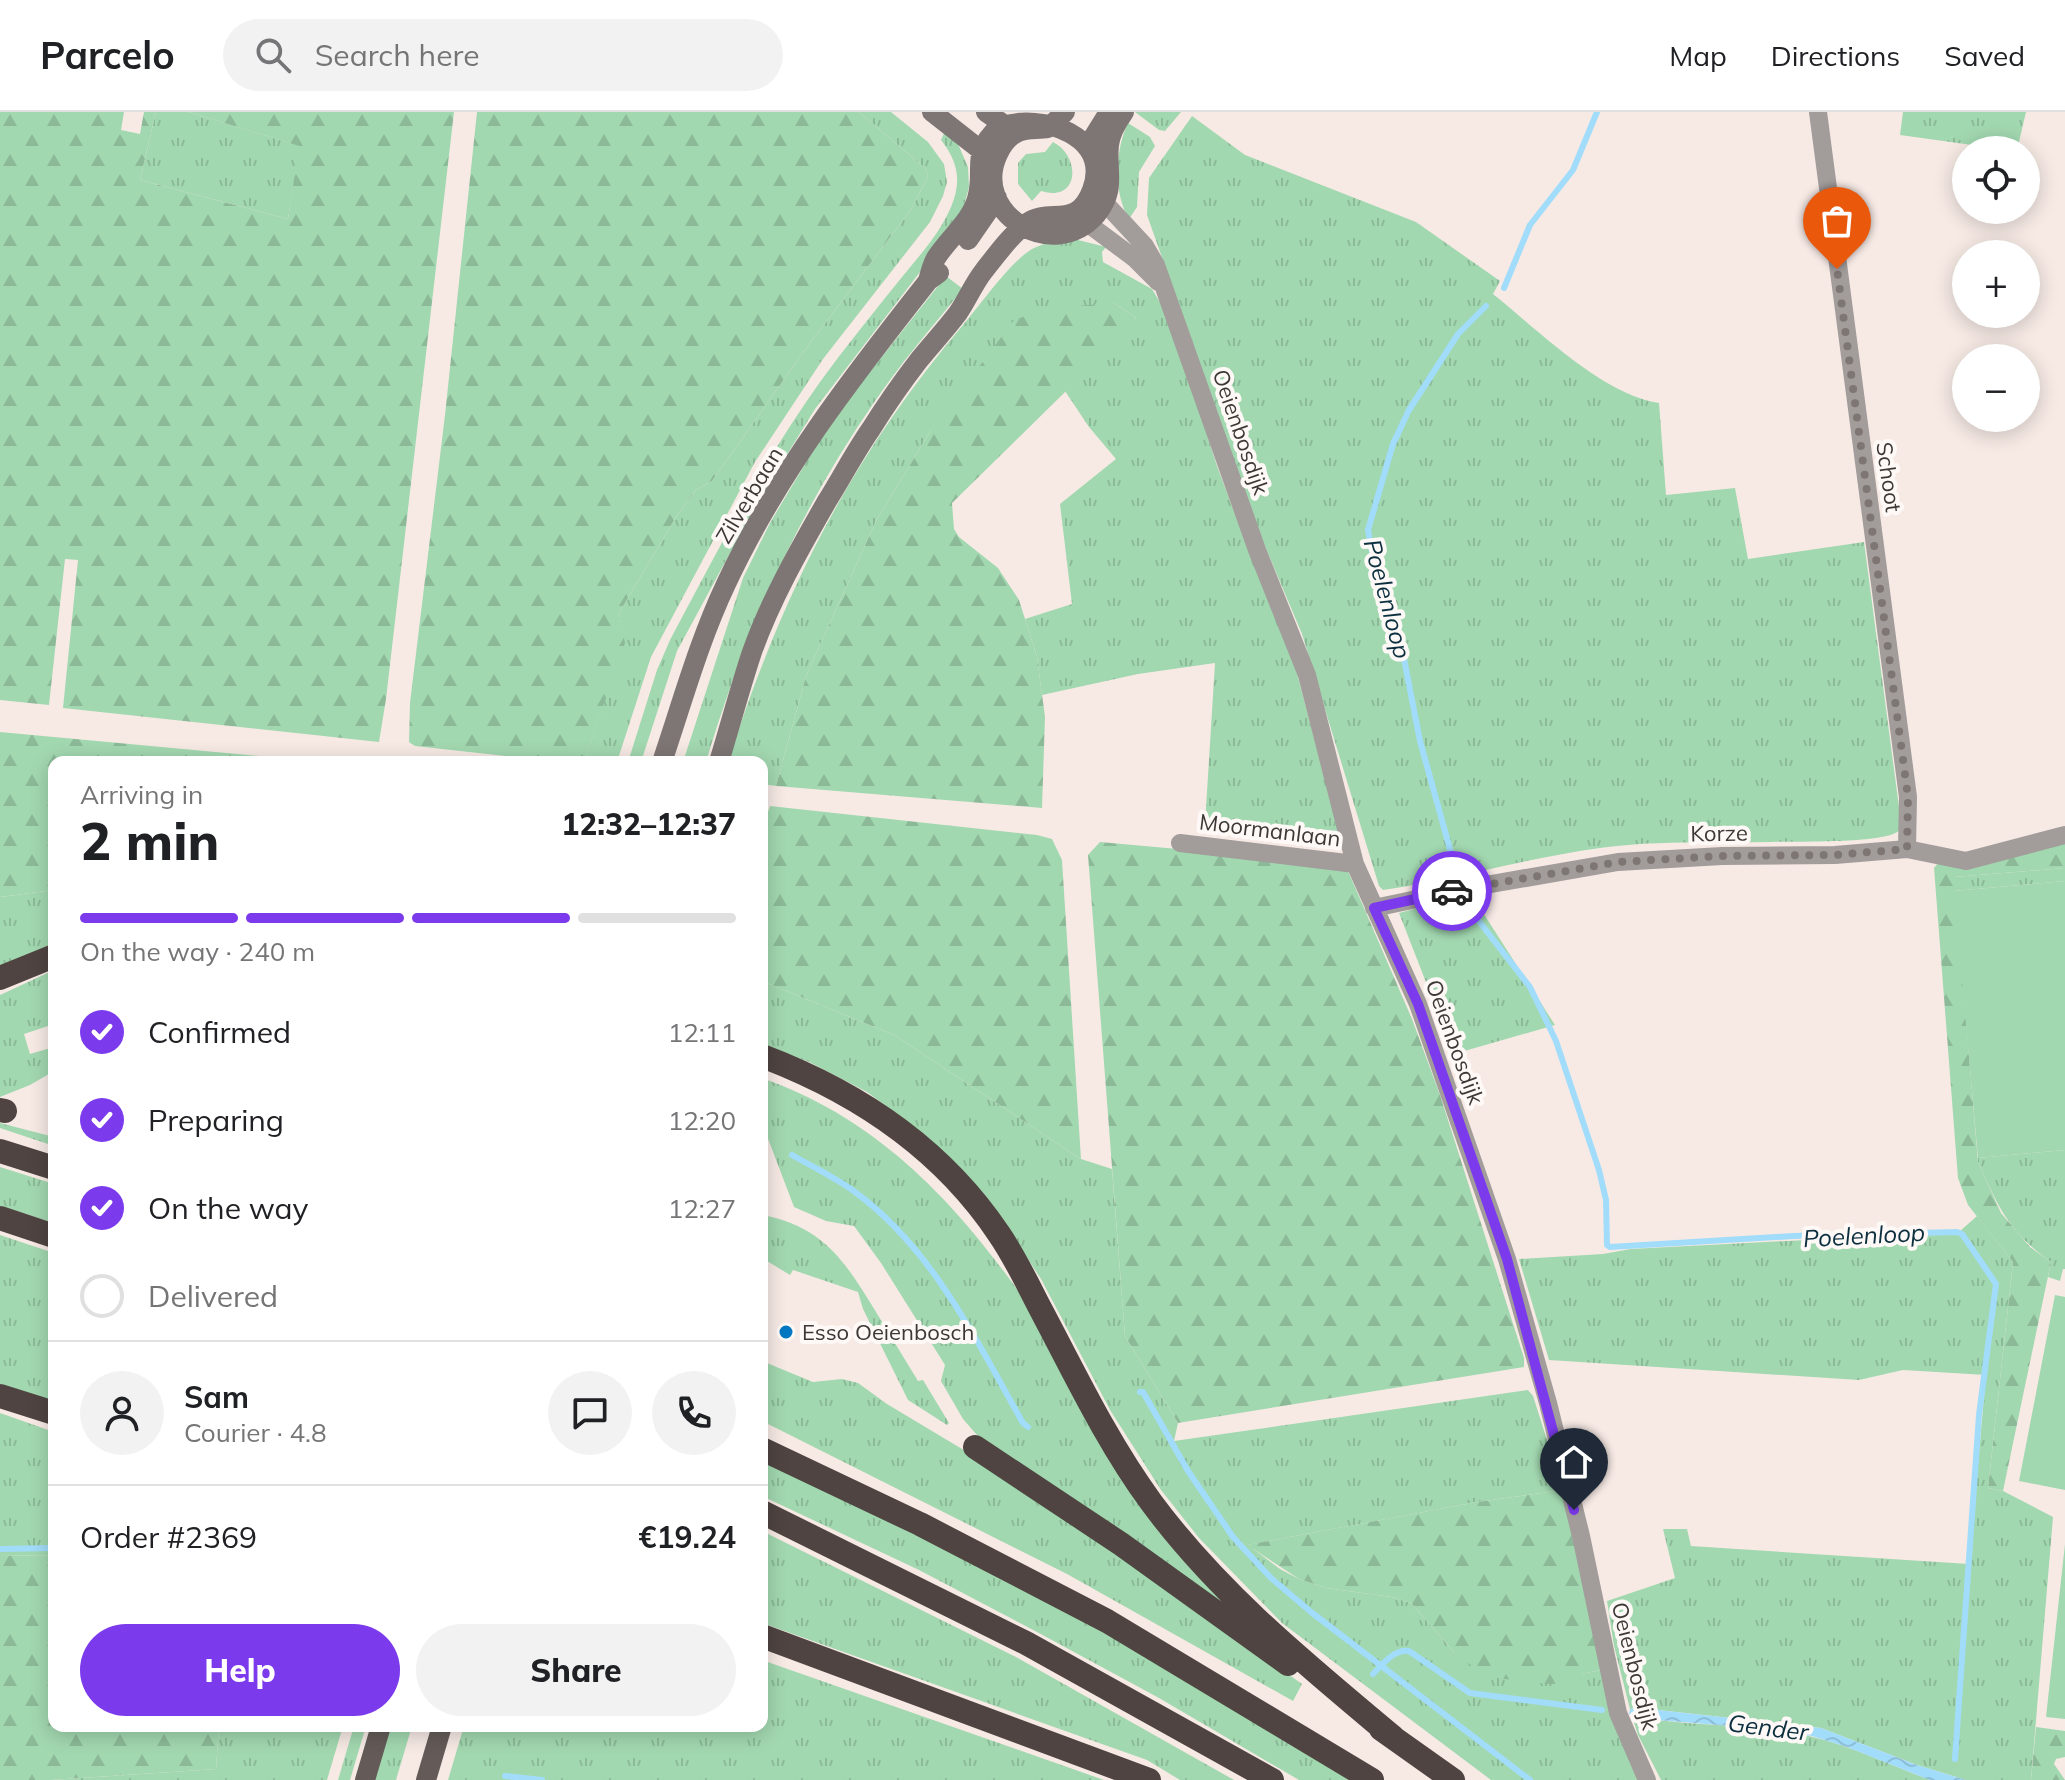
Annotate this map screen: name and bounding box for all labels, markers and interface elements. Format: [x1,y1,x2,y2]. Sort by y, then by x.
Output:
search box [223,19,783,91]
text: Parcelo [40,31,175,79]
icon: search [251,33,295,77]
text: Search here [315,36,480,74]
text: Map [1669,38,1727,73]
text: Directions [1771,38,1900,73]
text: Saved [1944,38,2025,73]
map controls [1952,136,2040,432]
button: locate [1952,136,2040,224]
pin [1803,187,1871,269]
icon: bag [1815,199,1859,243]
button: + [1952,240,2040,328]
button: − [1952,344,2040,432]
street label: Oeienbosdijk [1206,366,1276,499]
street label: Schoot [1870,440,1908,514]
street label: Zilverbaan [709,442,789,548]
water label: Poelenloop [1358,536,1418,662]
text: Arriving in [80,778,203,811]
text: 12:32–12:37 [561,805,736,843]
street label: Moormanlaan [1198,807,1342,853]
text: 2 min [80,808,219,873]
street label: Korze [1690,819,1748,847]
courier [1412,851,1492,931]
icon: car [1430,869,1474,913]
text: On the way · 240 m [80,935,315,968]
street label: Oeienbosdijk [1419,976,1491,1109]
icon: check [80,1010,124,1054]
text: Confirmed [148,1013,291,1051]
text: 12:11 [668,1016,736,1049]
icon: check [80,1098,124,1142]
text: Preparing [148,1101,284,1139]
text: 12:20 [668,1104,736,1137]
icon: check [80,1186,124,1230]
text: On the way [148,1189,308,1227]
text: 12:27 [668,1192,736,1225]
water label: Poelenloop [1802,1217,1926,1253]
text: Delivered [148,1277,278,1315]
place label: Esso Oeienbosch [802,1318,974,1346]
marker: Esso Oeienbosch [777,1323,795,1341]
button: person [80,1371,164,1455]
button: chat [548,1371,632,1455]
button: phone [652,1371,736,1455]
text: Sam [184,1378,249,1416]
text: Courier · 4.8 [184,1416,327,1449]
pin [1540,1428,1608,1510]
icon: home [1552,1440,1596,1484]
text: Order #2369 [80,1518,257,1556]
text: €19.24 [639,1518,736,1556]
street label: Oeienbosdijk [1606,1599,1665,1733]
button: Help [80,1624,400,1716]
button: Share [416,1624,736,1716]
water label: Gender [1726,1707,1811,1747]

